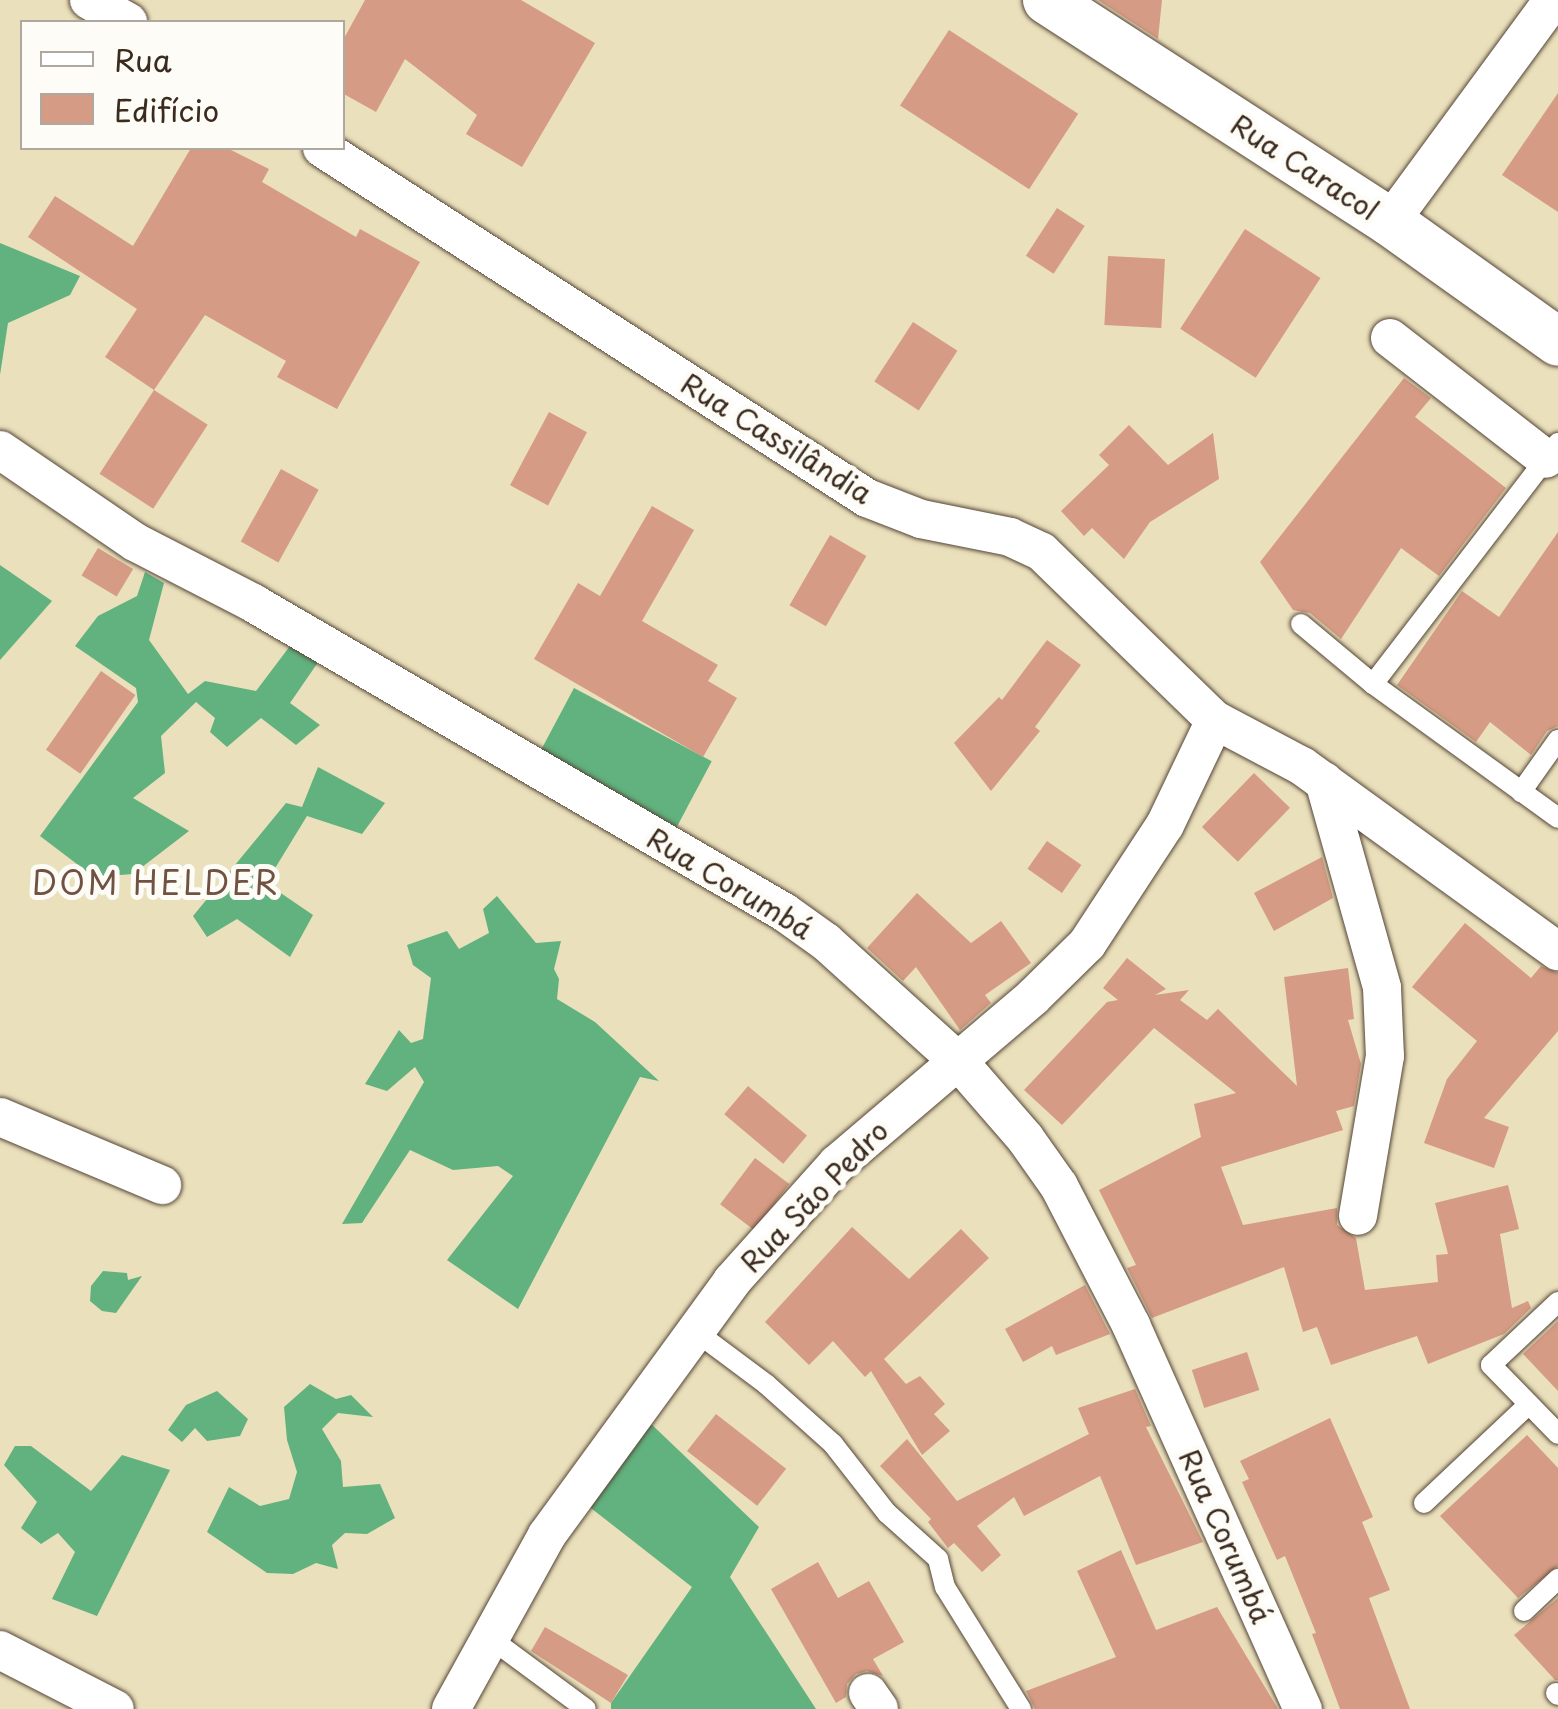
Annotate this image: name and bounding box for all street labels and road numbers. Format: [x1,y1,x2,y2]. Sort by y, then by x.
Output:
street label: Rua Caracol [1225,107,1385,227]
street label: Rua Cassilândia [675,365,879,511]
street label: Rua Corumbá [641,820,819,946]
street label: Rua São Pedro [733,1113,895,1279]
street label: Rua Corumbá [1172,1443,1280,1629]

